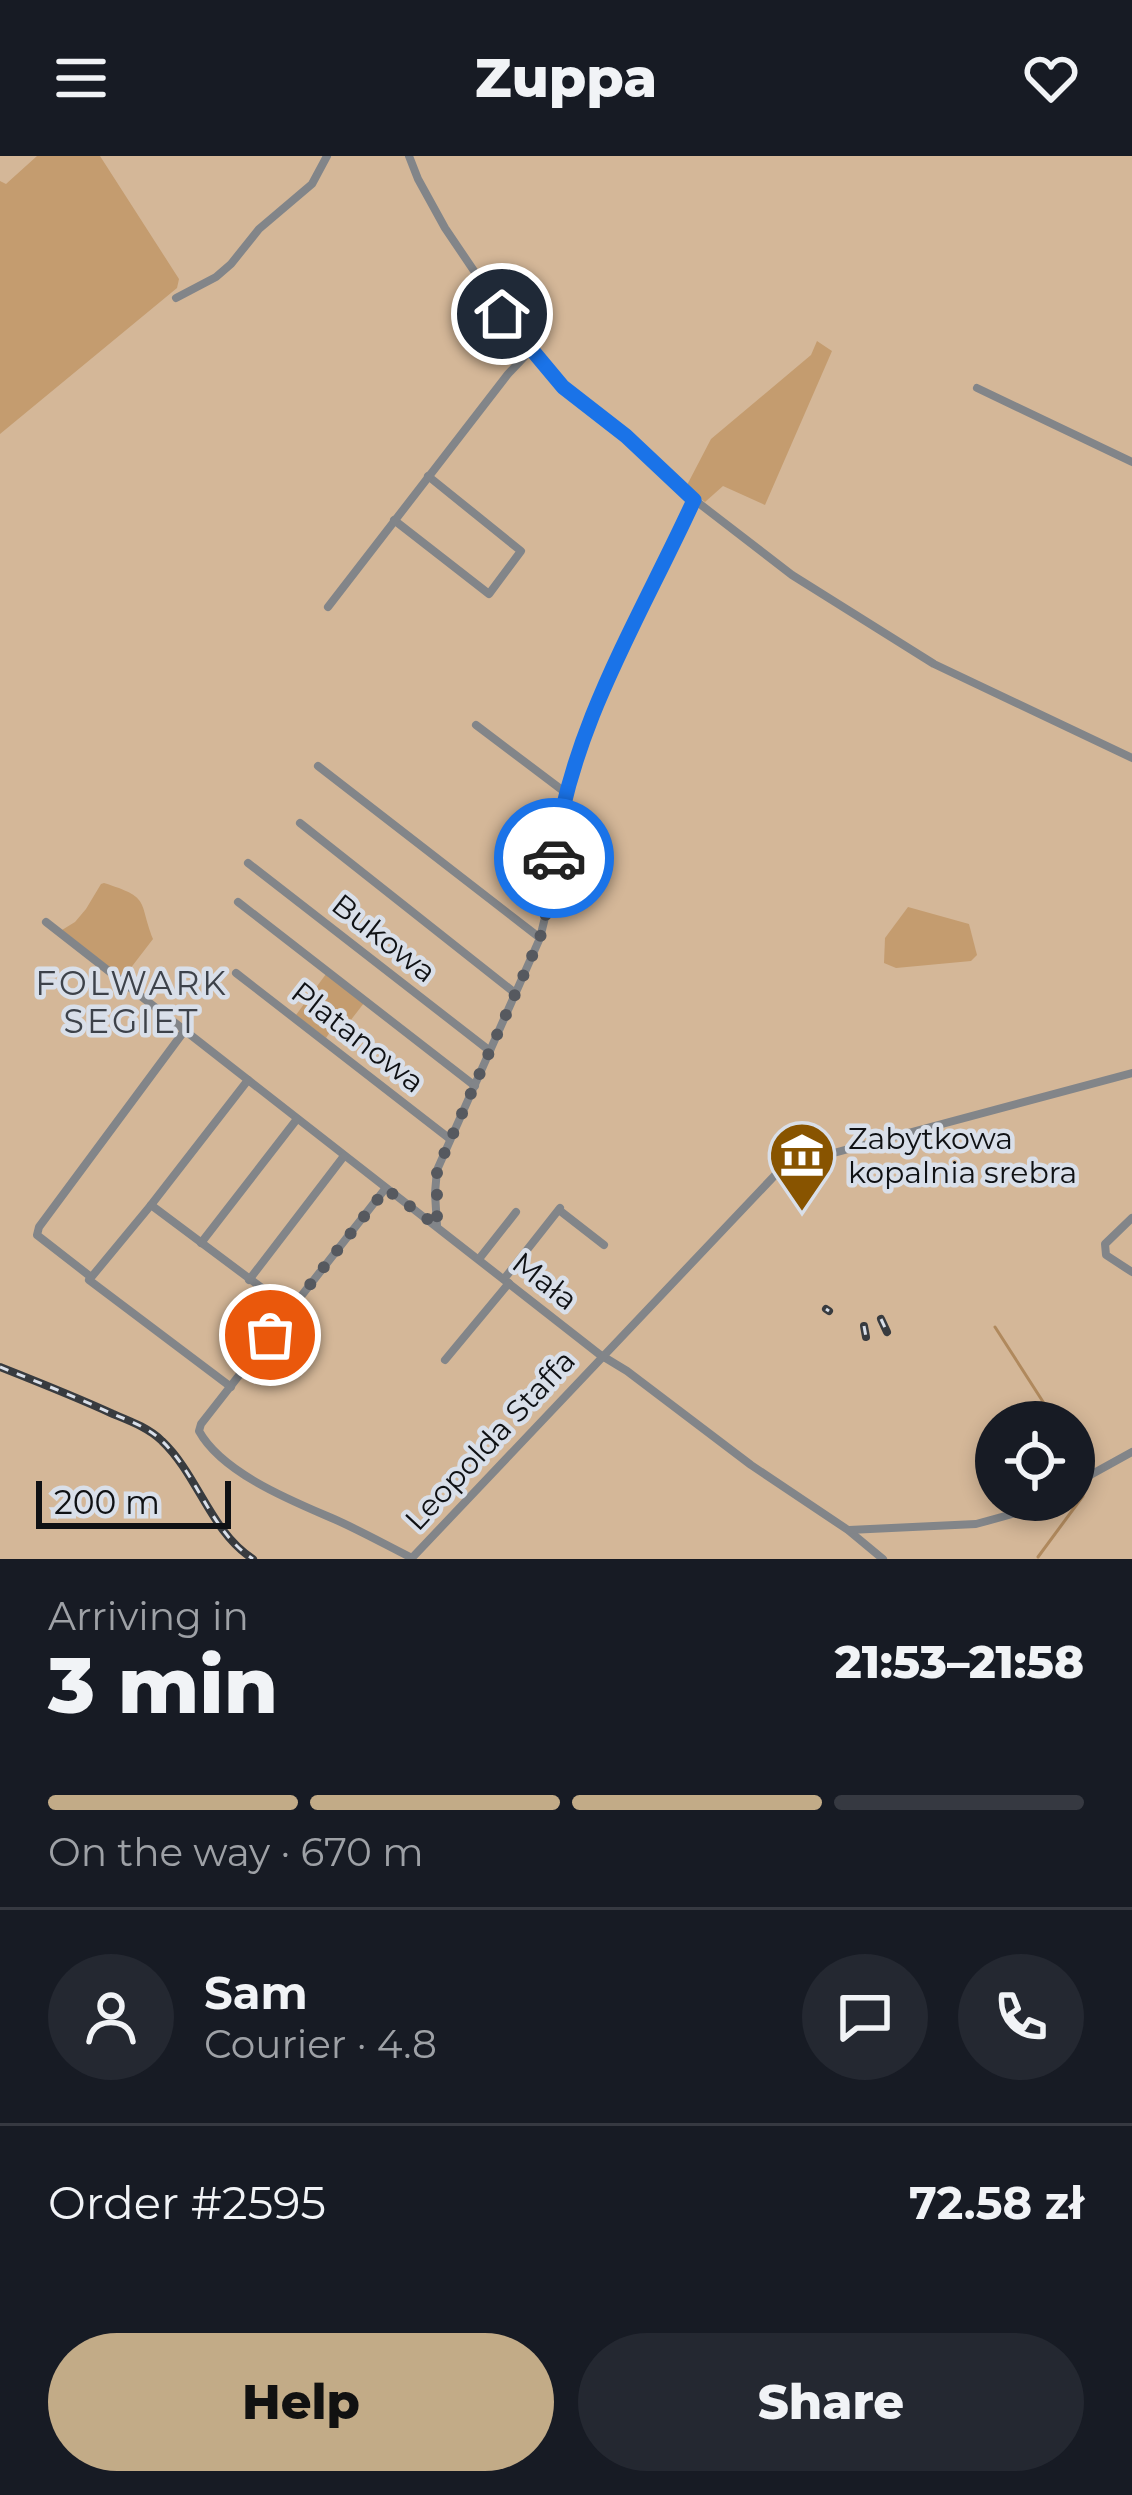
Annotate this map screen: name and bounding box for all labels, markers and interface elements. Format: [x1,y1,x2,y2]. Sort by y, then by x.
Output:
icon: menu [48,45,114,111]
text: Zuppa [475,45,657,111]
icon: heart [1018,45,1084,111]
pin [451,263,553,365]
icon: home [469,281,535,347]
courier [494,798,614,918]
icon: car [521,825,587,891]
street label: Bukowa [325,886,443,990]
district label: FOLWARK SEGIET [35,963,229,1041]
street label: Platanowa [284,974,432,1100]
museum icon: Zabytkowa kopalnia srebra [767,1120,837,1214]
place label: Zabytkowa kopalnia srebra [848,1120,1077,1191]
street label: Mała [505,1244,585,1318]
pin [219,1284,321,1386]
icon: bag [237,1302,303,1368]
street label: Leopolda Staffa [397,1342,583,1538]
map controls [975,1401,1095,1521]
button: locate [975,1401,1095,1521]
scale bar [36,1475,231,1528]
text: 200 m [54,1482,160,1522]
text: Arriving in [48,1592,249,1640]
text: 21:53–21:58 [835,1634,1084,1689]
text: 3 min [48,1637,278,1733]
text: On the way · 670 m [48,1828,424,1876]
button: person [48,1954,174,2080]
button: chat [802,1954,928,2080]
button: phone [958,1954,1084,2080]
text: Sam [204,1965,308,2020]
text: Courier · 4.8 [204,2020,437,2068]
text: Order #2595 [48,2175,326,2230]
text: 72.58 zł [909,2175,1084,2230]
button: Help [48,2333,554,2471]
button: Share [578,2333,1084,2471]

